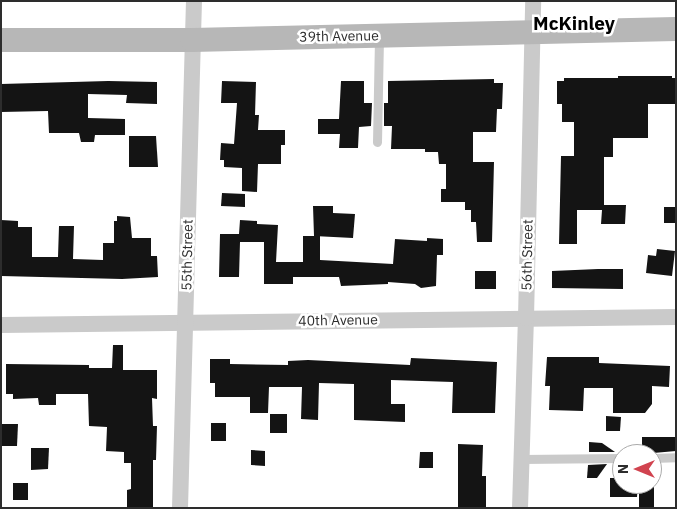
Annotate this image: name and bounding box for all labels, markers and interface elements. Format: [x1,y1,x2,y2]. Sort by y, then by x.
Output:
district label: McKinley [533,13,615,35]
street label: 39th Avenue [299,27,379,45]
street label: 55th Street [178,219,196,291]
street label: 56th Street [518,219,536,291]
street label: 40th Avenue [298,311,378,329]
north arrow [612,444,662,494]
text: N [614,464,632,474]

